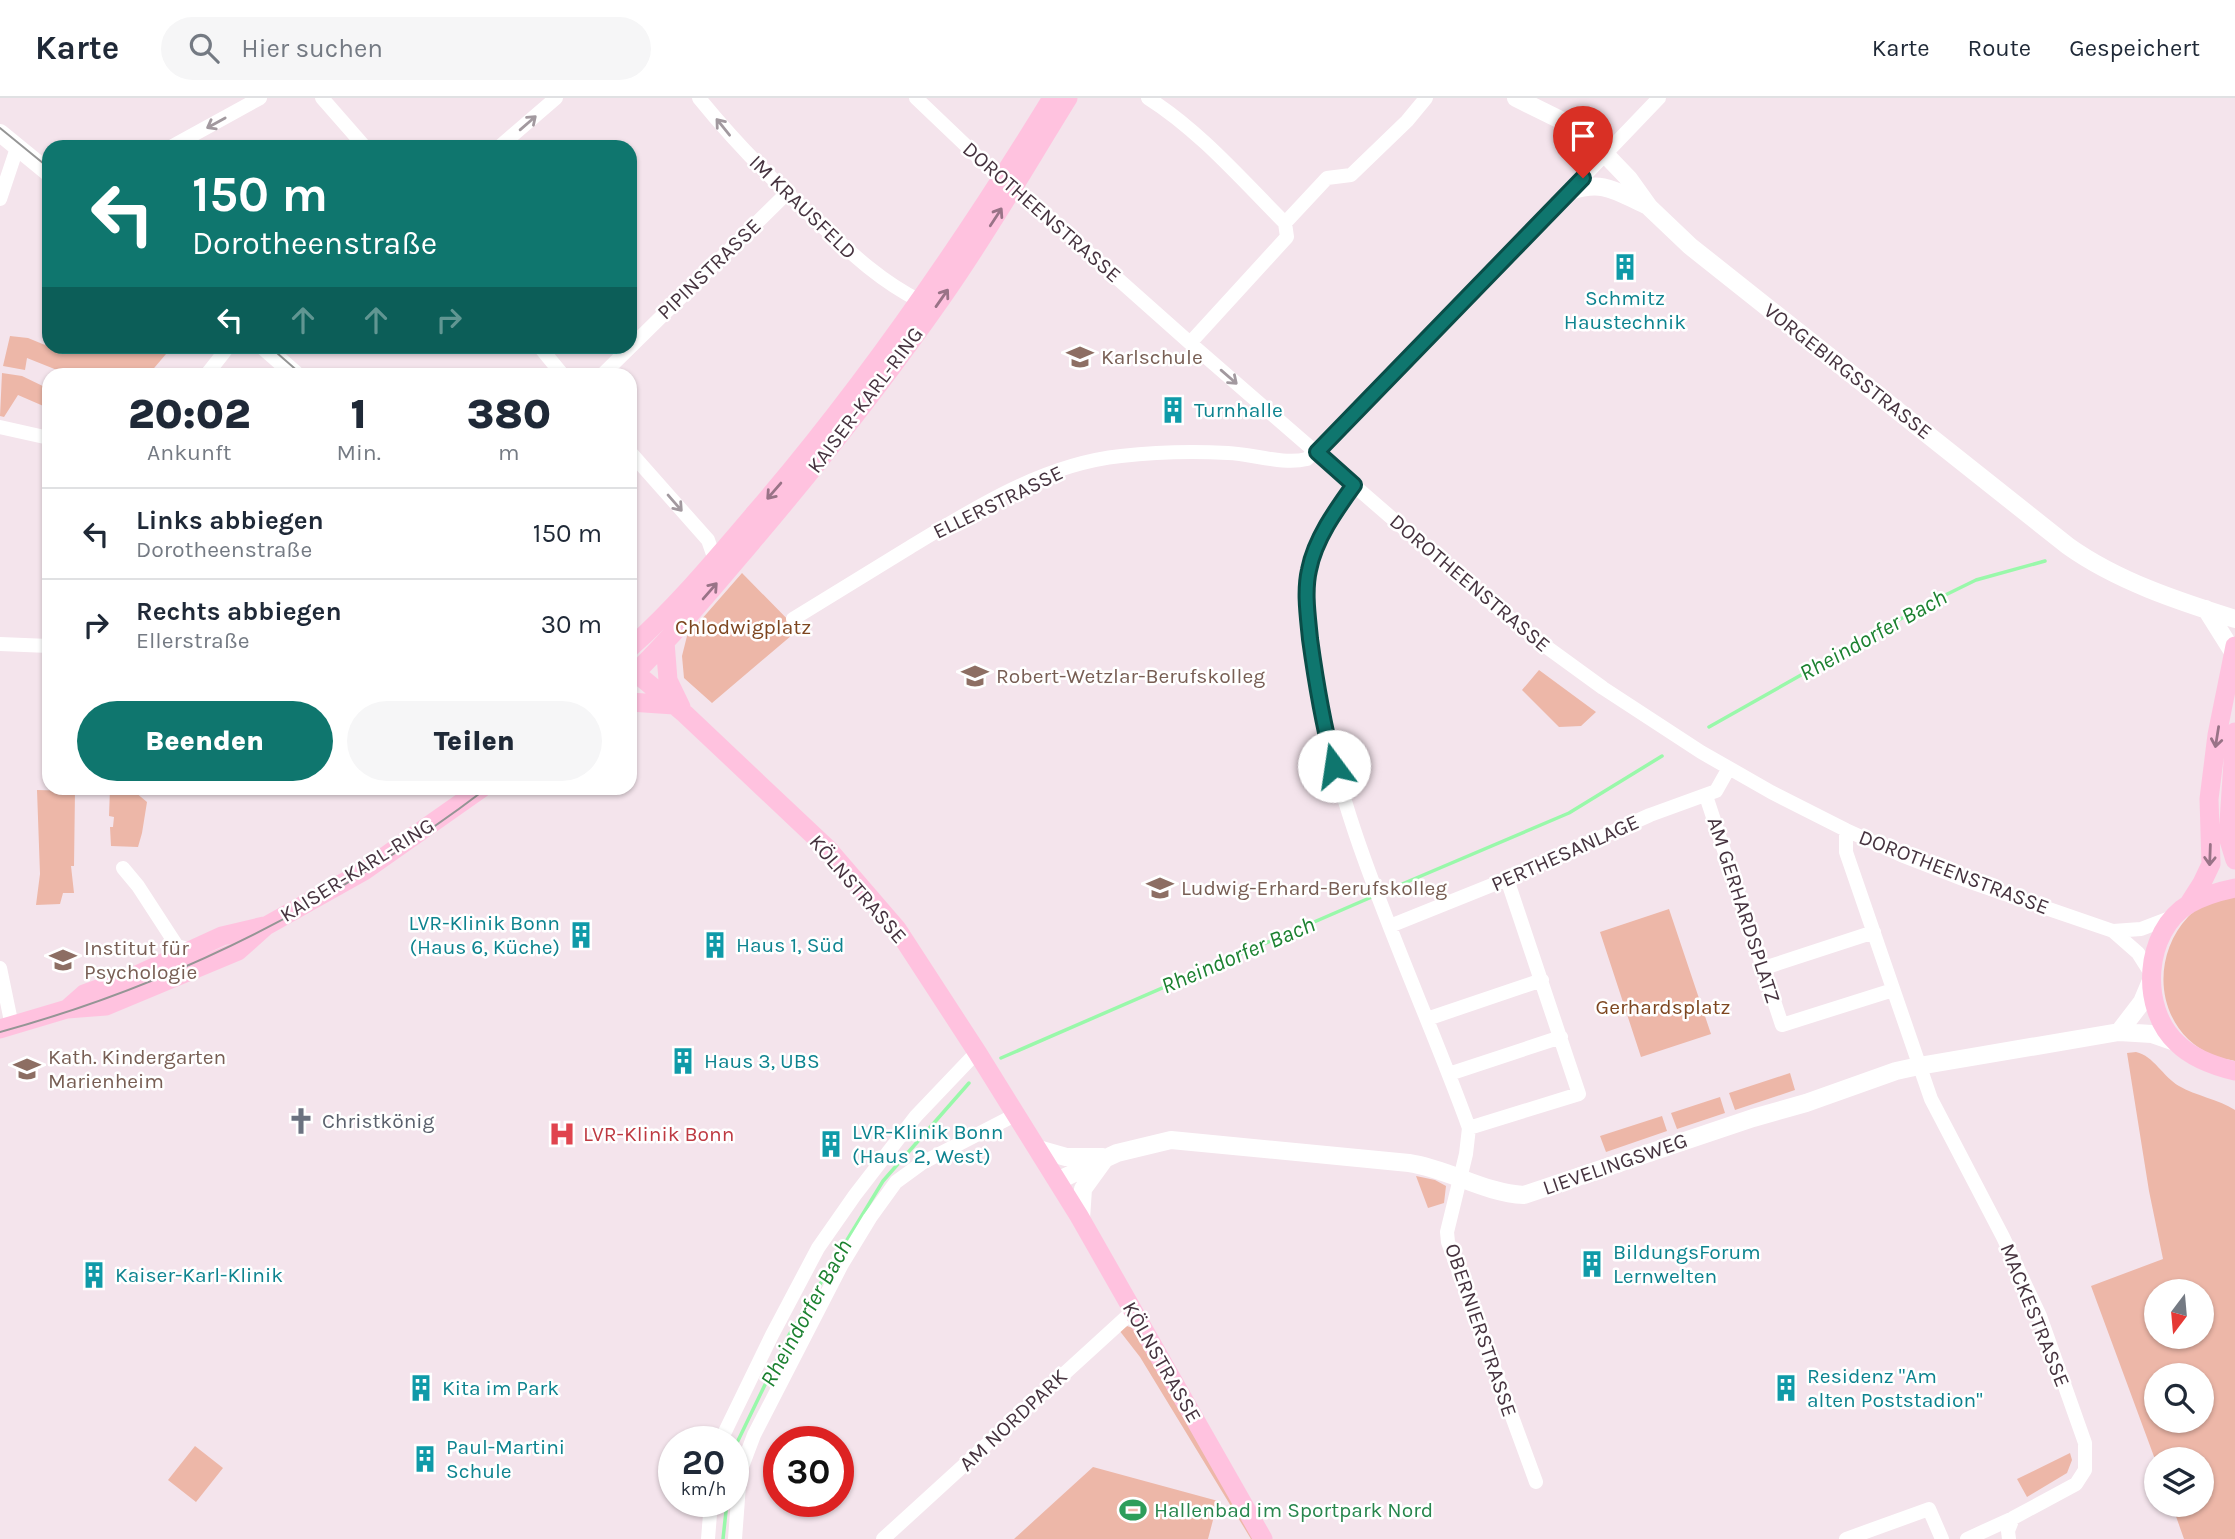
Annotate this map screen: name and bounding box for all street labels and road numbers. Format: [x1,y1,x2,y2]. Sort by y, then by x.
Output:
street label: DOROTHEENSTRASSE [958,137,1126,287]
street label: IM KRAUSFELD [745,150,861,264]
street label: PIPINSTRASSE [652,214,766,324]
street label: VORGEBIRGSSTRASSE [1759,298,1937,444]
street label: KAISER-KARL-RING [802,322,928,478]
street label: ELLERSTRASSE [929,460,1067,544]
street label: DOROTHEENSTRASSE [1385,509,1555,657]
street label: PERTHESANLAGE [1487,810,1643,896]
street label: KAISER-KARL-RING [276,813,438,927]
street label: AM GERHARDSPLATZ [1703,814,1785,1006]
street label: DOROTHEENSTRASSE [1856,825,2052,919]
street label: KÖLNSTRASSE [804,830,912,948]
street label: LIEVELINGSWEG [1539,1128,1691,1200]
street label: OBERNIERSTRASSE [1440,1240,1522,1420]
street label: MACKESTRASSE [1995,1240,2075,1390]
street label: KÖLNSTRASSE [1118,1297,1206,1427]
street label: AM NORDPARK [954,1364,1072,1476]

